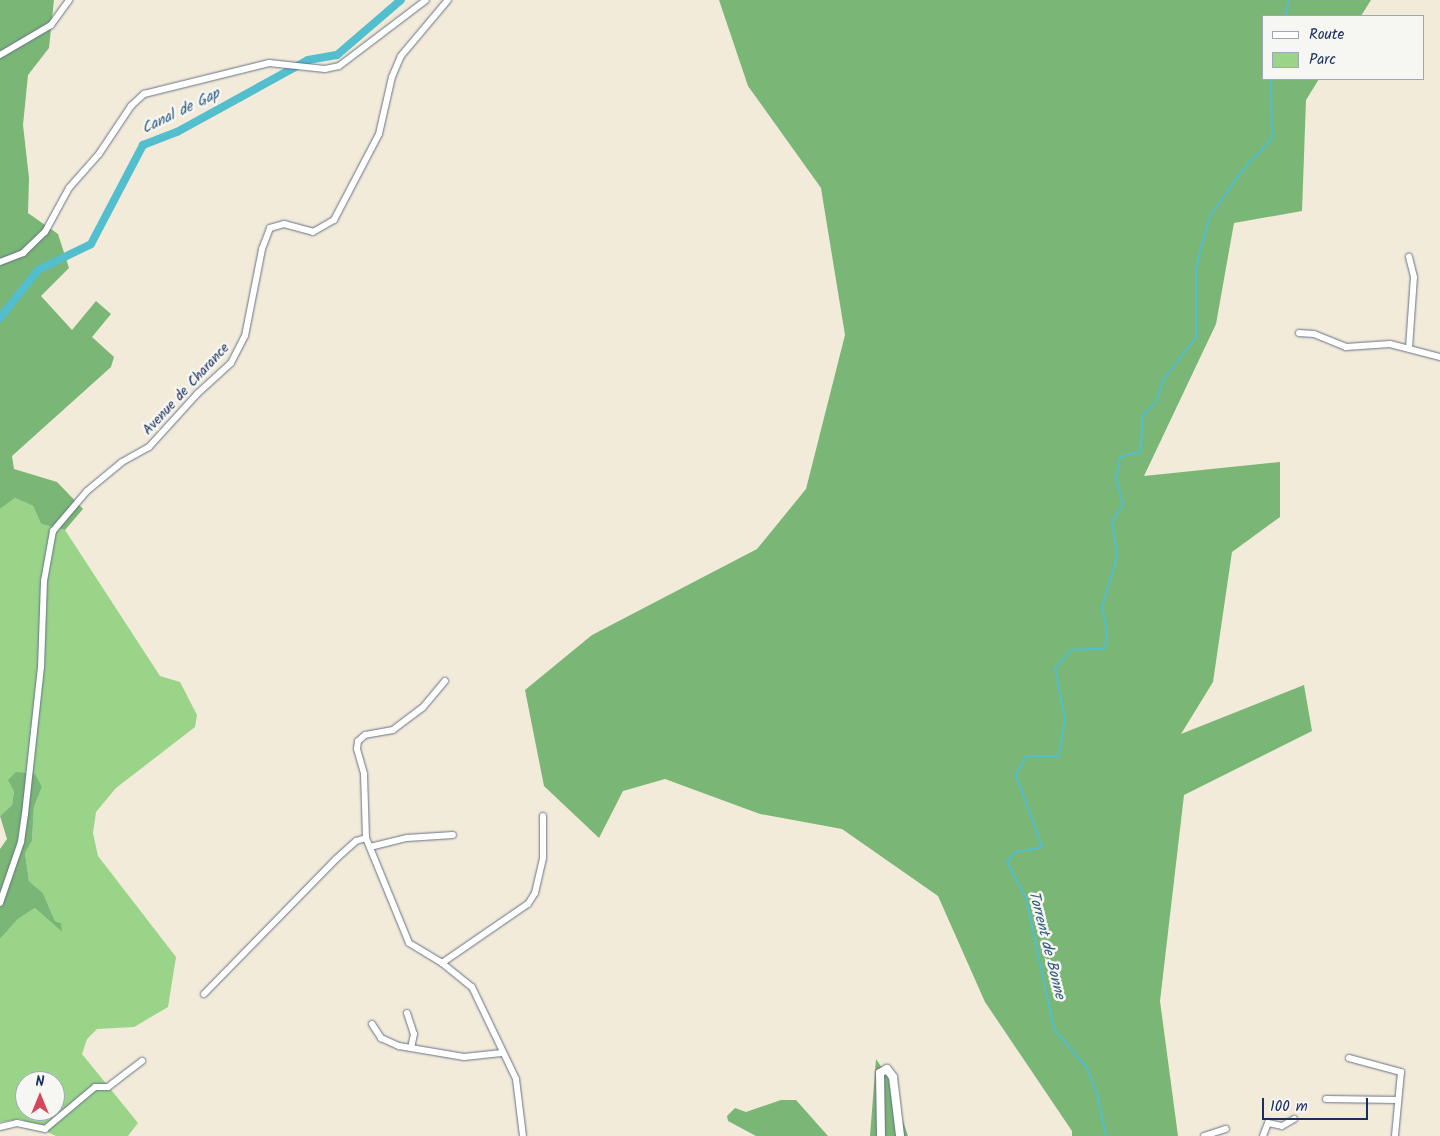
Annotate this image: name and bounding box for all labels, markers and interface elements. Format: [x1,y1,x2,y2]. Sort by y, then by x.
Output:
legend [1262,15,1425,80]
text: Route [1309,23,1344,47]
text: Parc [1309,48,1336,72]
water label: Canal de Gap [139,85,223,139]
street label: Avenue de Charance [139,340,233,438]
water label: Torrent de Bonne [1024,889,1068,1001]
north arrow [15,1071,65,1121]
text: N [36,1071,44,1093]
scale bar [1265,1088,1371,1120]
text: 100 m [1270,1095,1308,1119]

